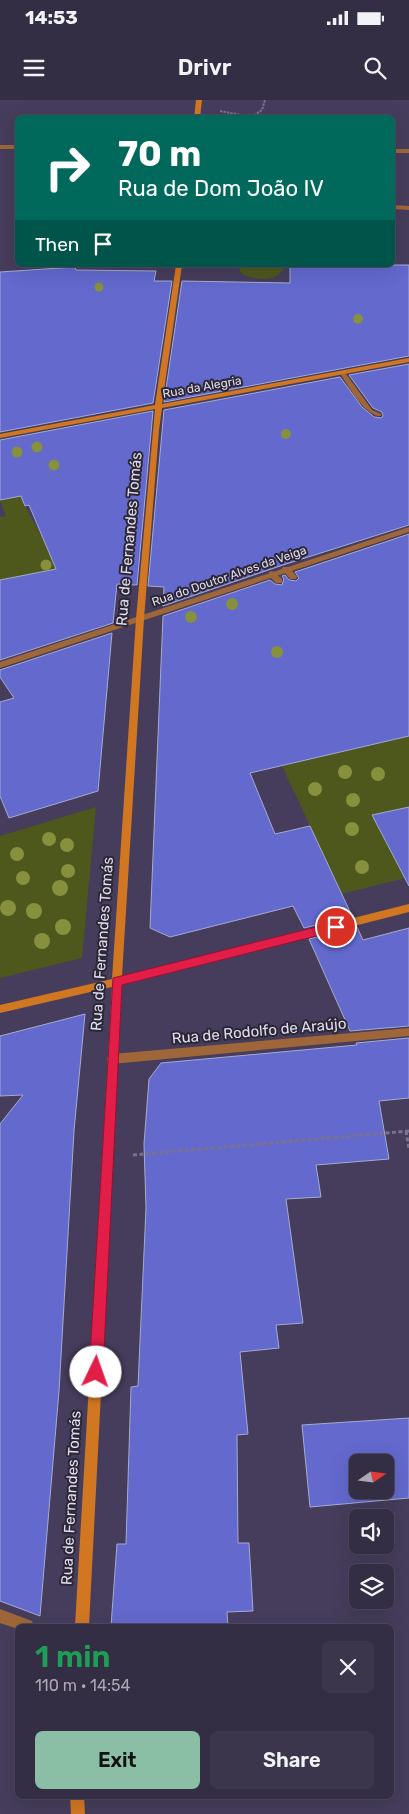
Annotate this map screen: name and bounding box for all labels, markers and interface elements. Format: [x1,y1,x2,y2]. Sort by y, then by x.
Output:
text: 14:53 [25,6,78,29]
icon: menu [20,54,48,82]
text: Drivr [178,54,231,81]
icon: search [361,54,389,82]
text: 70 m [118,133,201,175]
icon: right [35,135,100,200]
text: Rua de Dom João IV [118,175,324,202]
icon: arrive [89,230,117,258]
text: Then [35,233,79,256]
street label: Rua da Alegria [161,373,243,401]
street label: Rua de Fernandes Tomás [112,451,146,627]
street label: Rua do Doutor Alves da Veiga [150,543,308,609]
street label: Rua de Fernandes Tomás [87,856,117,1032]
pin [315,906,357,948]
icon: arrive [322,913,350,941]
street label: Rua de Rodolfo de Araújo [171,1014,347,1048]
position arrow [69,1345,121,1397]
street label: Rua de Fernandes Tomás [57,1410,85,1586]
north arrow [349,1454,394,1499]
map controls [349,1454,394,1609]
button: sound [349,1509,394,1554]
button: layers [349,1564,394,1609]
text: 1 min [35,1639,110,1675]
button: close [322,1641,374,1693]
text: 110 m · 14:54 [35,1676,130,1695]
button: Exit [35,1731,200,1789]
button: Share [210,1731,374,1789]

